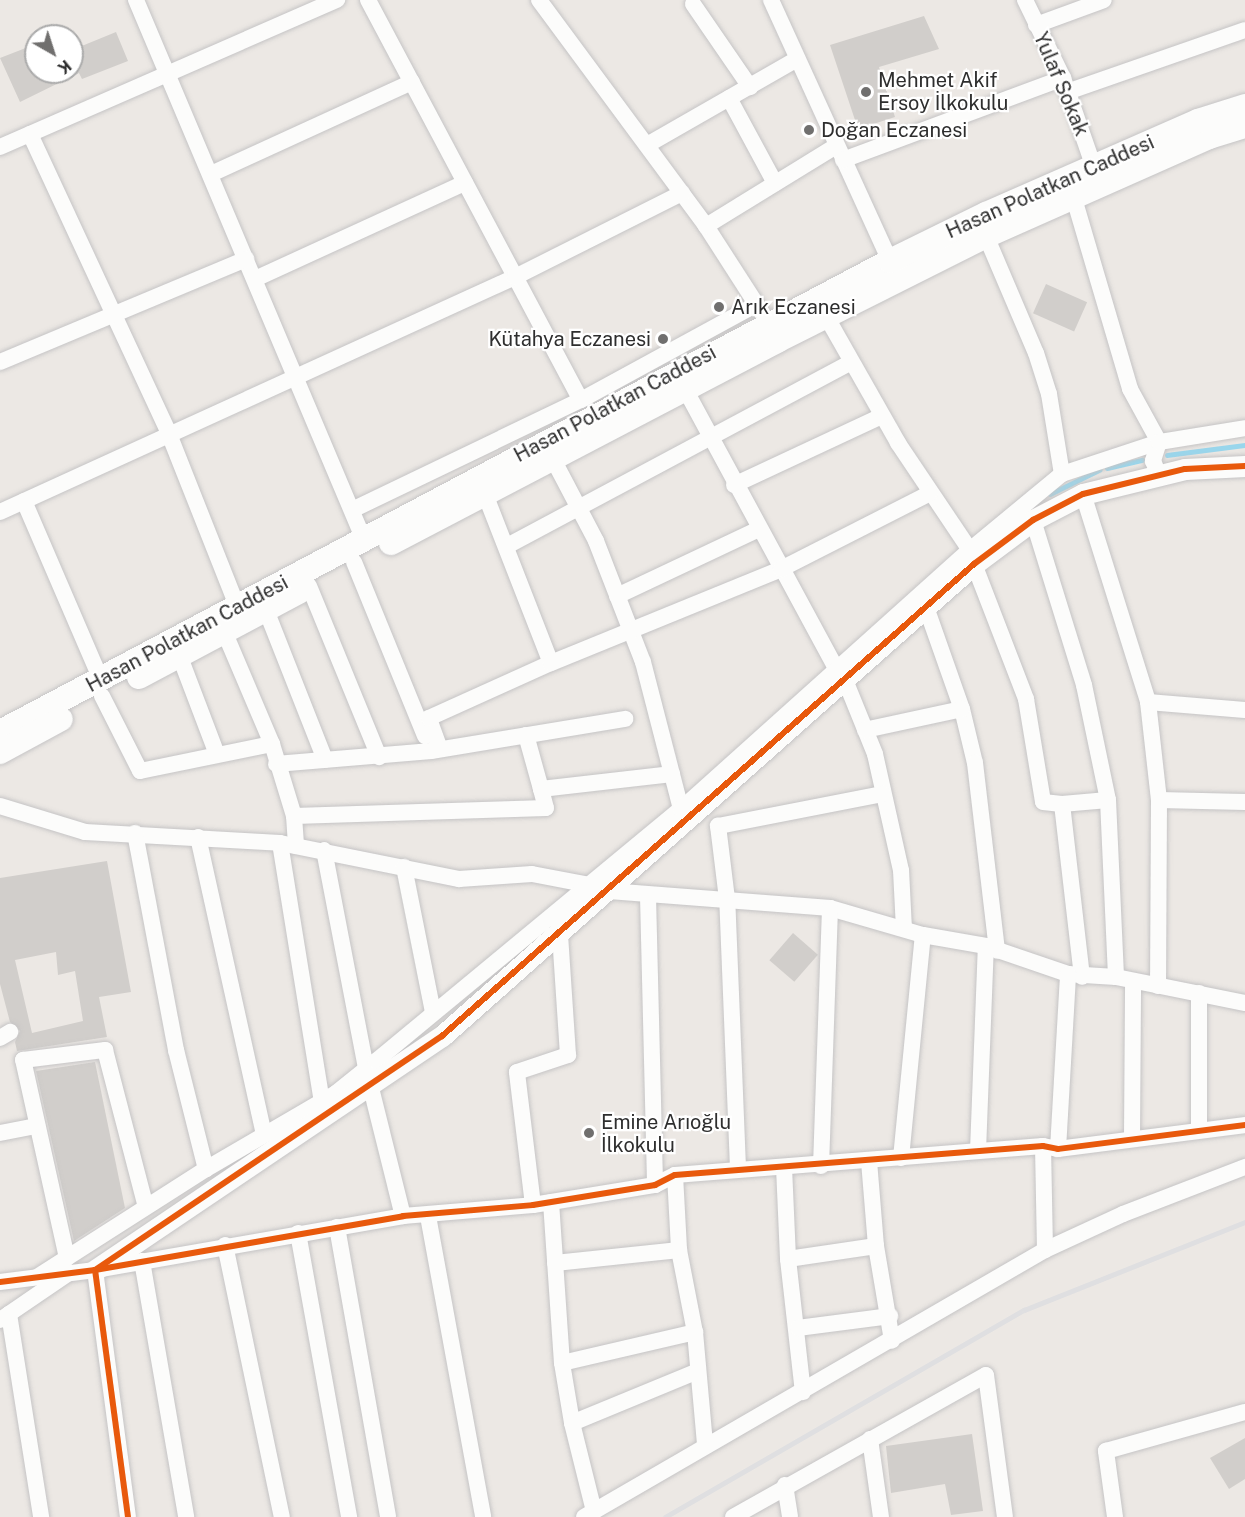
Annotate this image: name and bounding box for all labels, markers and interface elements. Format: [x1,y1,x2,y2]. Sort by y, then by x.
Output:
north arrow [24,24,84,84]
street label: Yulaf Sokak [1028,29,1094,139]
text: K [54,56,75,78]
place label: Mehmet Akif Ersoy İlkokulu [878,68,1009,115]
marker: Mehmet Akif Ersoy İlkokulu [859,85,873,99]
place label: Doğan Eczanesi [821,118,967,142]
marker: Doğan Eczanesi [802,123,816,137]
street label: Hasan Polatkan Caddesi [942,130,1158,244]
place label: Arık Eczanesi [731,295,856,319]
marker: Arık Eczanesi [712,300,726,314]
place label: Kütahya Eczanesi [488,327,651,351]
marker: Kütahya Eczanesi [656,332,670,346]
street label: Hasan Polatkan Caddesi [510,341,720,467]
street label: Hasan Polatkan Caddesi [82,571,292,697]
place label: Emine Arıoğlu İlkokulu [601,1110,731,1157]
marker: Emine Arıoğlu İlkokulu [582,1126,596,1140]

